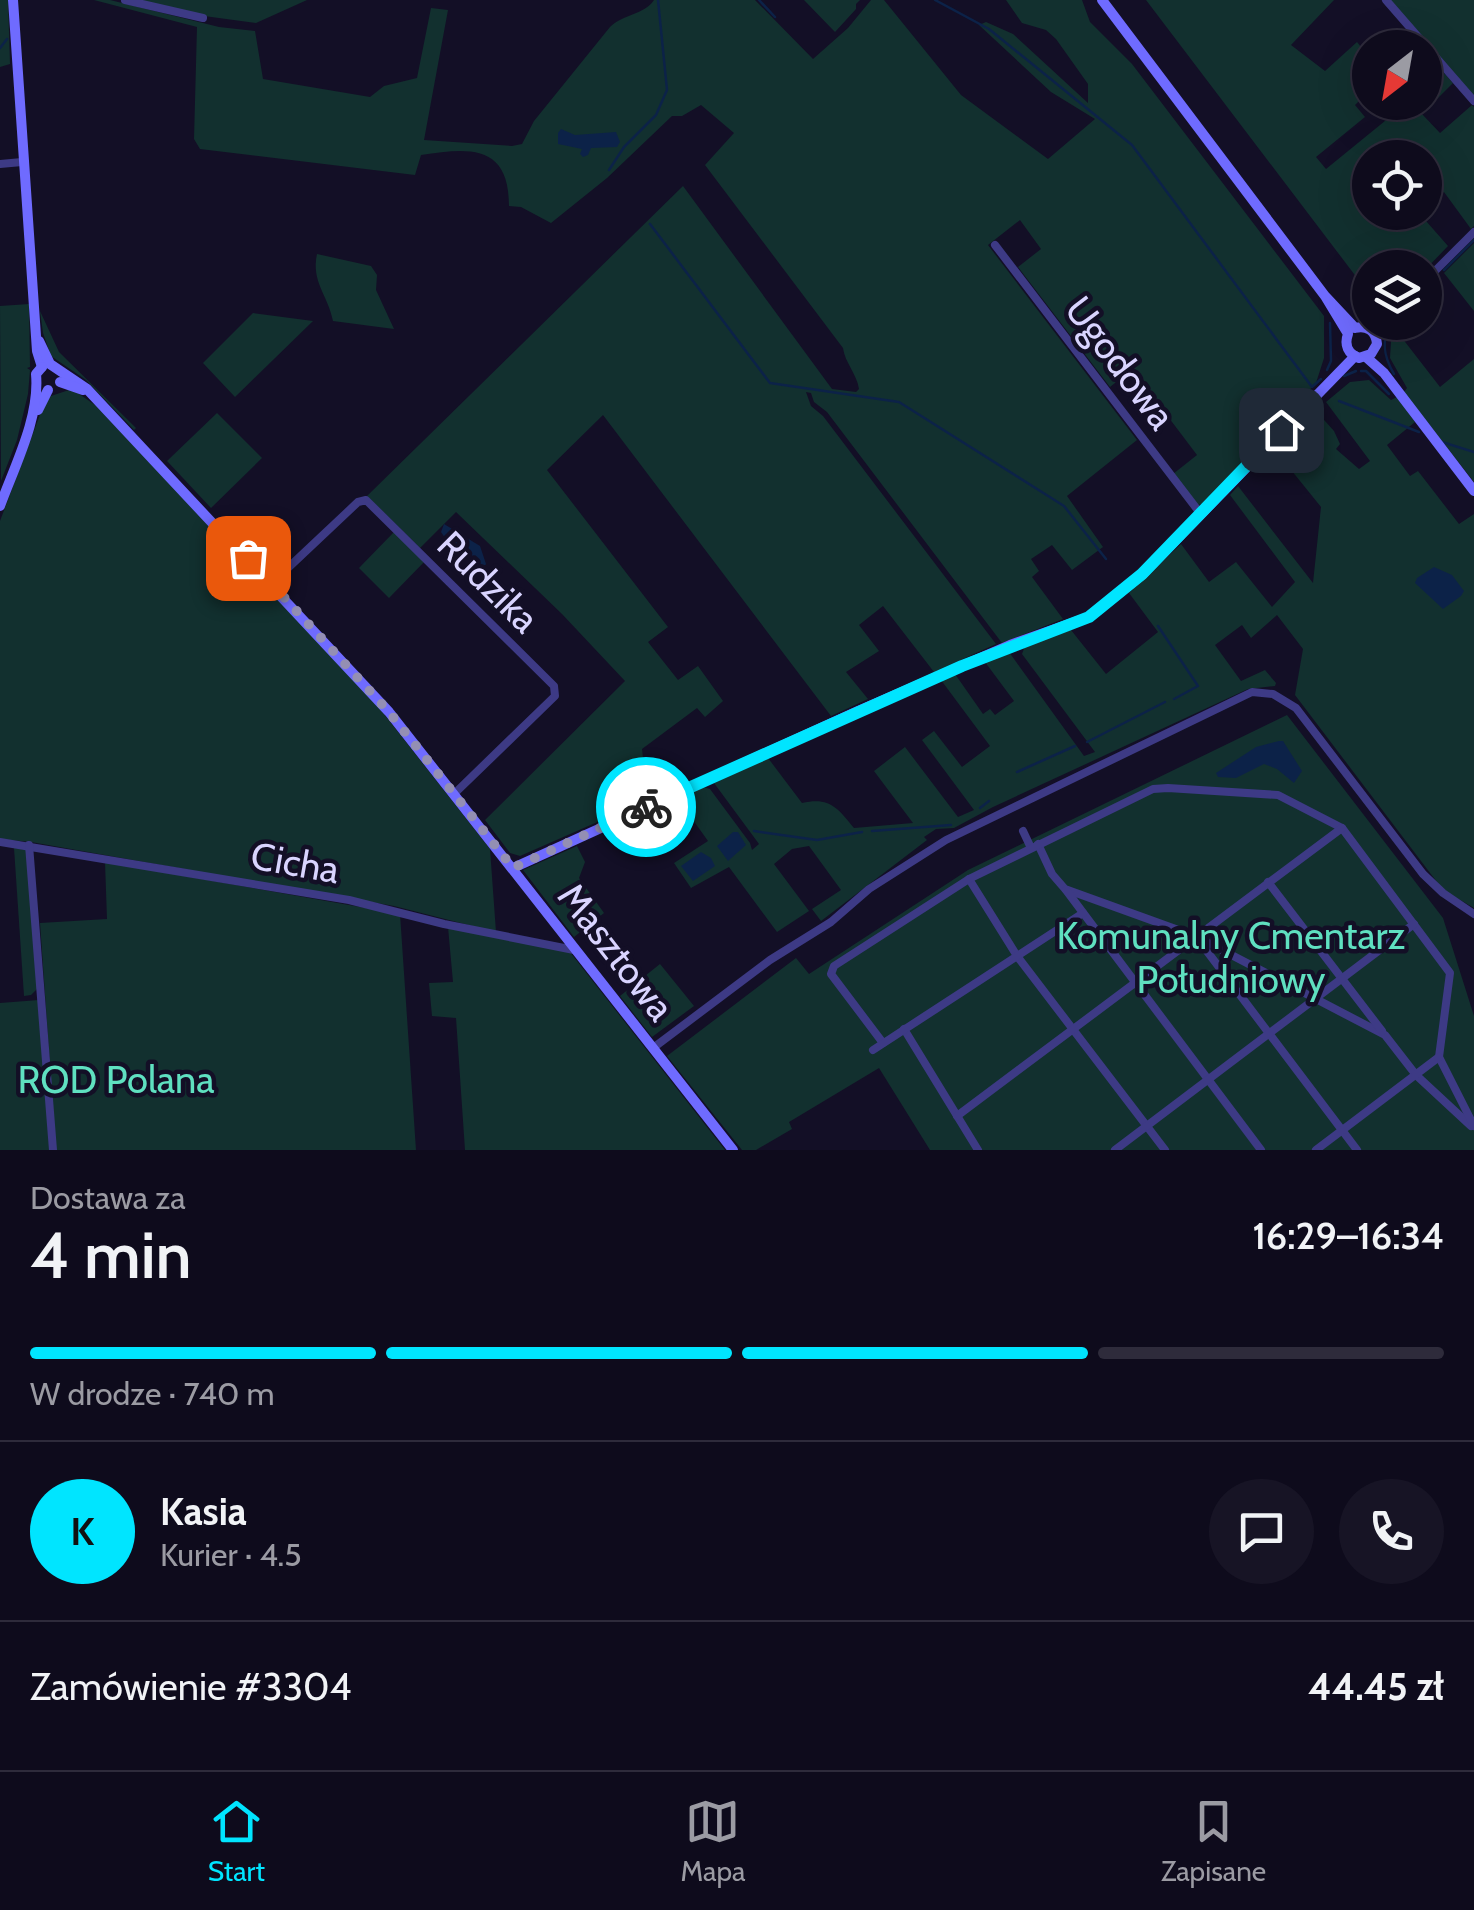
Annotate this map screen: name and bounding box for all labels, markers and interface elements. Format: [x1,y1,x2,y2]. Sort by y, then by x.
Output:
north arrow [1352,30,1442,120]
map controls [1352,30,1442,340]
button: locate [1352,140,1442,230]
button: layers [1352,250,1442,340]
street label: Ugodowa [1055,287,1186,438]
pin [1239,388,1324,473]
icon: home [1254,403,1309,458]
pin [206,516,291,601]
street label: Rudzika [428,521,549,642]
icon: bag [221,531,276,586]
courier [596,757,696,857]
icon: bike [619,780,674,835]
street label: Cicha [247,832,343,893]
street label: Masztowa [548,874,685,1030]
park label: Komunalny Cmentarz Południowy [1056,912,1406,1003]
park label: ROD Polana [17,1056,215,1103]
text: Dostawa za [30,1178,186,1217]
text: 16:29–16:34 [1252,1212,1444,1259]
text: 4 min [30,1215,192,1294]
text: W drodze · 740 m [30,1374,274,1413]
button: chat [1209,1479,1314,1584]
button: phone [1339,1479,1444,1584]
text: Kasia [160,1488,247,1535]
text: K [71,1508,94,1555]
text: Kurier · 4.5 [160,1535,302,1574]
text: Zamówienie #3304 [30,1663,351,1710]
text: 44.45 zł [1308,1663,1444,1710]
tab: Start [208,1794,265,1888]
tab: Mapa [680,1794,746,1888]
tab: Zapisane [1161,1794,1266,1888]

